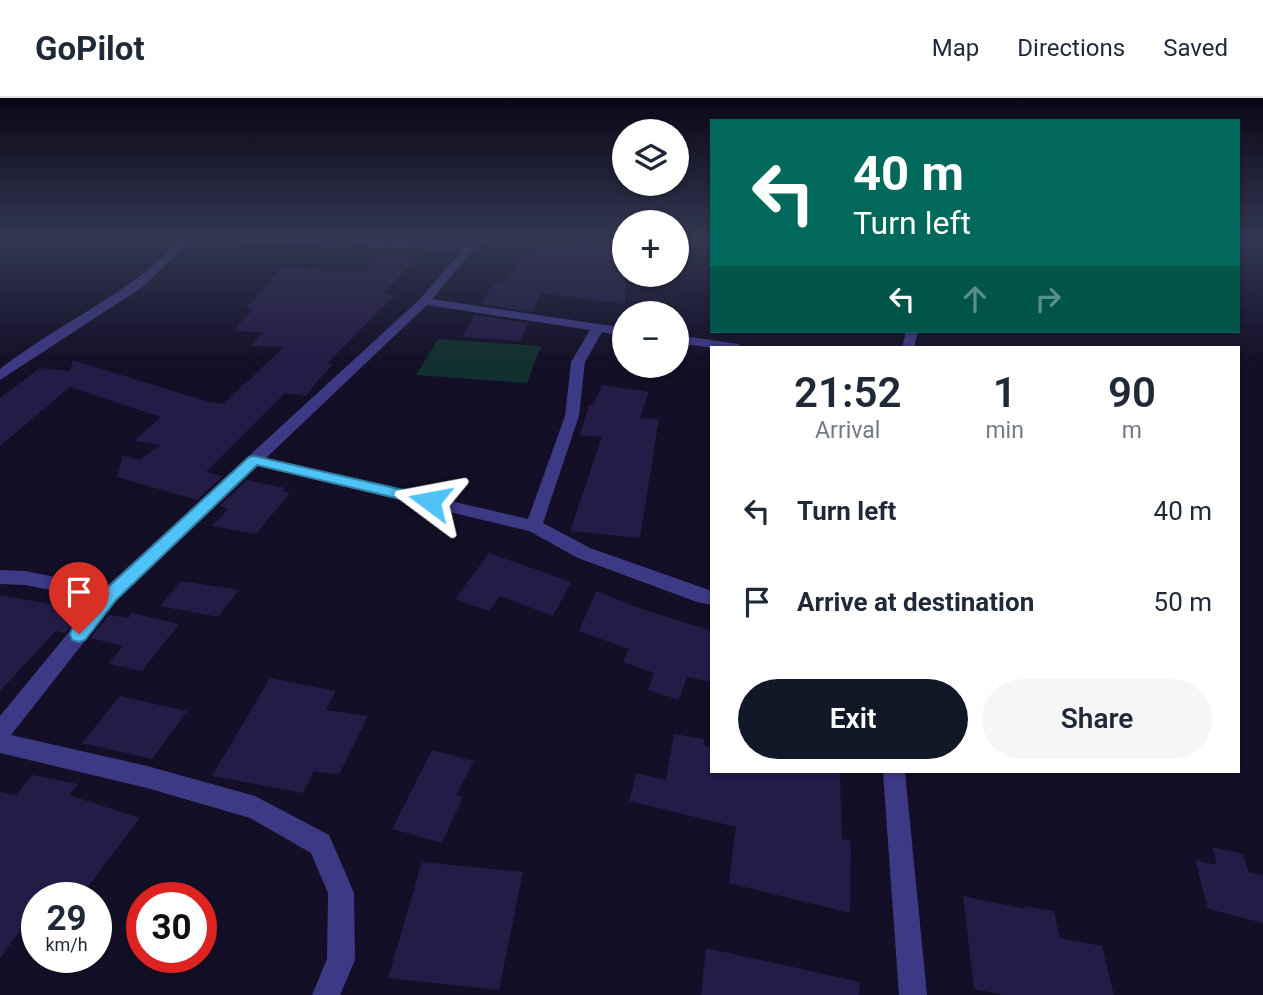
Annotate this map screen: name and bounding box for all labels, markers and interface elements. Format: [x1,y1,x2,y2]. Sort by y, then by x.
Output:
text: GoPilot [35,29,145,68]
text: Map [932,34,979,62]
text: Directions [1017,34,1125,62]
text: Saved [1163,34,1228,62]
map controls [612,119,689,378]
button: layers [612,119,689,196]
text: 40 m [853,145,964,202]
icon: left [738,147,829,238]
text: Turn left [853,204,971,242]
button: + [612,210,689,287]
icon: left [883,280,921,318]
icon: ahead [956,280,994,318]
icon: right [1029,280,1067,318]
button: − [612,301,689,378]
text: 21:52 [794,368,901,417]
text: 1 [993,368,1017,417]
text: 90 [1108,368,1156,417]
text: Arrival [815,417,880,444]
text: min [985,417,1024,444]
text: m [1122,417,1142,444]
position arrow [393,464,467,538]
icon: left [738,492,776,530]
text: Turn left [797,496,896,526]
text: 40 m [1154,496,1212,526]
pin [49,562,109,634]
icon: arrive [60,573,98,611]
icon: arrive [738,583,776,621]
text: Arrive at destination [797,587,1034,617]
text: 50 m [1154,587,1212,617]
button: Exit [738,679,968,759]
button: Share [982,679,1212,759]
speed limit sign: 30 [126,882,217,973]
text: 29 [46,898,87,939]
text: km/h [45,934,88,955]

